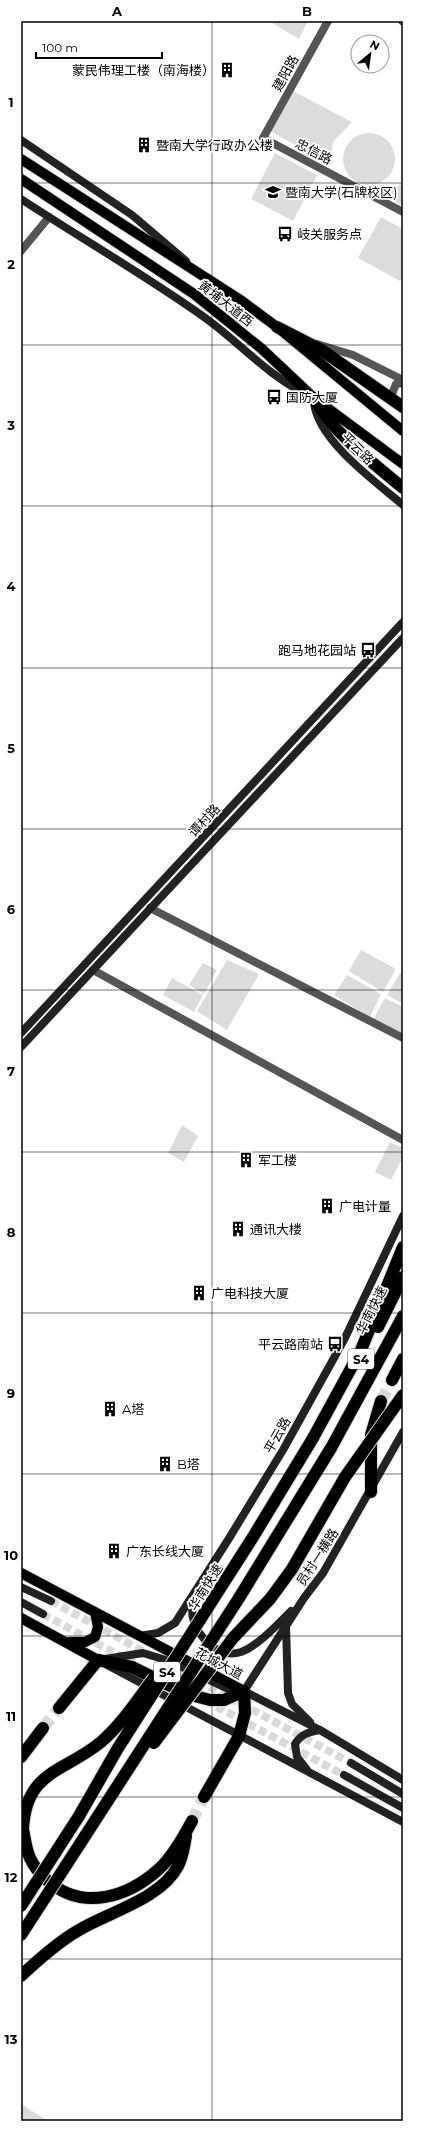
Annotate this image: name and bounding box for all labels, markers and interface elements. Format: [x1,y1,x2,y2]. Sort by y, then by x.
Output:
text: A [111,3,123,19]
text: B [302,3,312,19]
scale bar [36,34,162,60]
north arrow [350,34,390,74]
text: N [368,37,382,54]
text: 100 m [42,40,78,55]
street label: 建阳路 [269,52,301,94]
building icon: 蒙民伟理工楼（南海楼） [218,61,236,79]
place label: 蒙民伟理工楼（南海楼） [72,62,215,78]
text: 1 [8,94,14,110]
street label: 忠信路 [293,135,335,167]
building icon: 暨南大学行政办公楼 [135,136,153,154]
place label: 暨南大学行政办公楼 [156,137,273,153]
school or university icon: 暨南大学(石牌校区) [264,183,282,201]
place label: 暨南大学(石牌校区) [285,184,398,200]
bus stop icon: 岐关服务点 [276,225,294,243]
place label: 岐关服务点 [297,226,362,242]
text: 2 [7,256,15,272]
street label: 黄埔大道西 [195,277,257,329]
bus stop icon: 国防大厦 [265,388,283,406]
place label: 国防大厦 [286,389,338,405]
text: 3 [6,417,15,433]
street label: 平云路 [339,429,377,467]
text: 4 [7,578,16,594]
bus stop icon: 跑马地花园站 [359,641,377,659]
place label: 跑马地花园站 [278,642,356,658]
text: 5 [7,740,15,756]
street label: 谭村路 [185,800,223,840]
text: 6 [7,901,16,917]
text: 7 [7,1063,15,1079]
building icon: 军工楼 [237,1151,255,1169]
place label: 军工楼 [258,1152,297,1168]
building icon: 广电计量 [318,1197,336,1215]
place label: 广电计量 [339,1198,391,1214]
building icon: 通讯大楼 [229,1220,247,1238]
place label: 通讯大楼 [250,1221,302,1237]
text: 8 [7,1224,16,1240]
street label: 华南快速 [352,1283,390,1337]
building icon: 广电科技大厦 [190,1284,208,1302]
place label: 广电科技大厦 [211,1285,289,1301]
bus stop icon: 平云路南站 [326,1335,344,1353]
place label: 平云路南站 [258,1336,323,1352]
road number: S4 [348,1349,374,1369]
text: 9 [7,1385,15,1401]
building icon: A塔 [101,1400,119,1418]
place label: A塔 [122,1401,144,1417]
street label: 平云路 [260,1414,294,1456]
building icon: B塔 [156,1455,174,1473]
place label: B塔 [177,1456,200,1472]
street label: 员村一横路 [293,1525,341,1589]
building icon: 广东长线大厦 [105,1542,123,1560]
place label: 广东长线大厦 [126,1543,204,1559]
text: 10 [4,1547,18,1563]
street label: 华南快速 [184,1561,226,1613]
street label: 花城大道 [192,1644,246,1682]
road number: S4 [154,1662,180,1682]
text: 11 [6,1708,16,1724]
text: 12 [5,1869,18,1885]
text: 13 [5,2031,18,2047]

